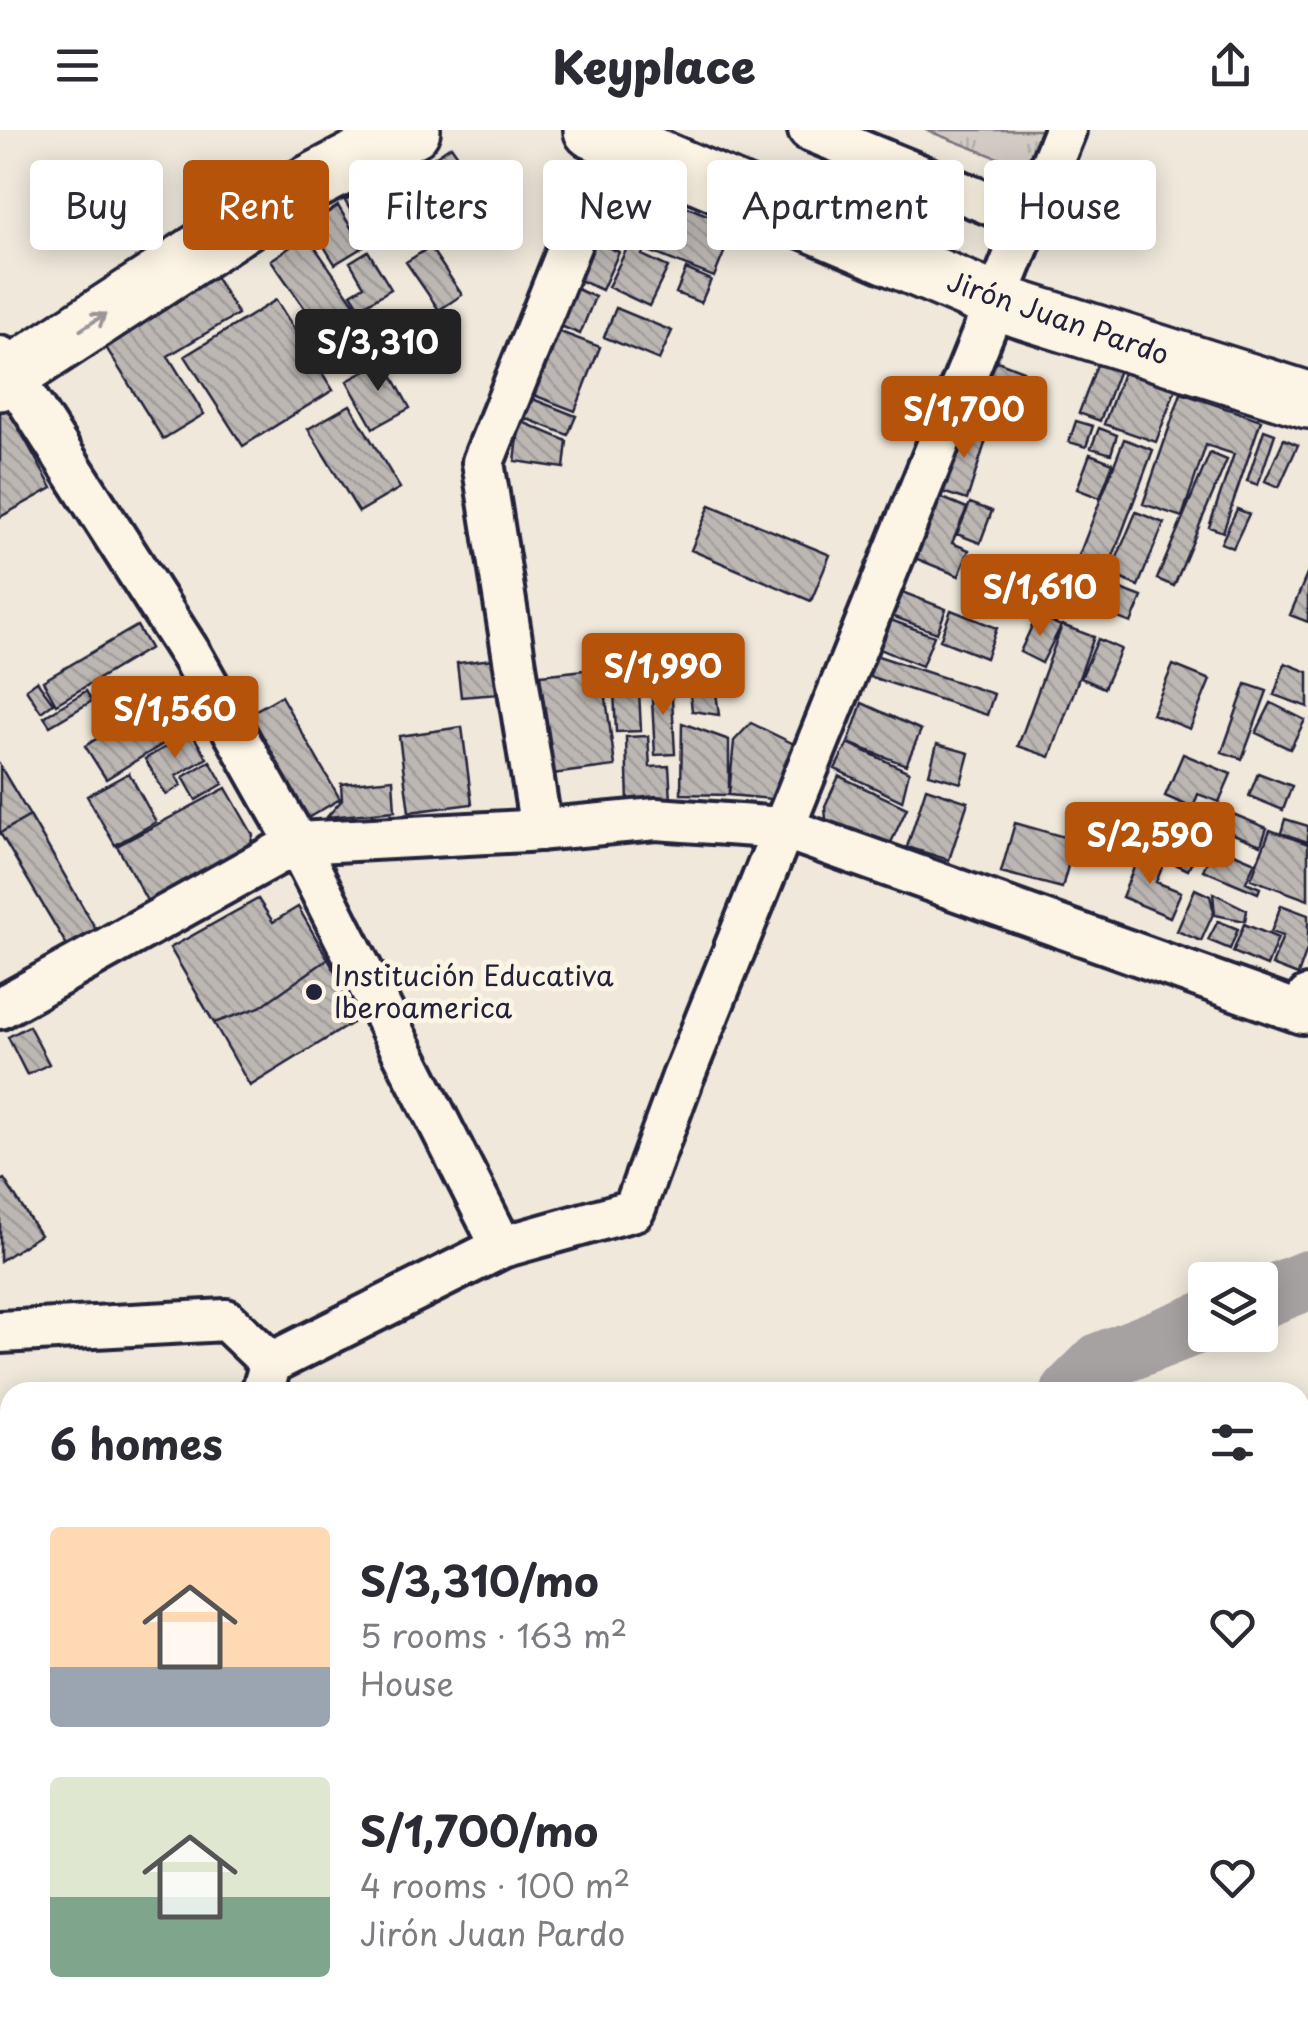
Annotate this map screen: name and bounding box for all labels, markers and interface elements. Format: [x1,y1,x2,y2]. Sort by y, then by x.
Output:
text: Keyplace [553,31,755,99]
icon: menu [50,38,105,93]
icon: share [1203,38,1258,93]
chip: Buy [30,160,163,250]
chip: Rent [183,160,329,250]
chip: Filters [349,160,523,250]
chip: New [543,160,687,250]
chip: Apartment [707,160,964,250]
chip: House [984,160,1156,250]
street label: Jirón Juan Pardo [942,258,1175,375]
pin: S/3,310 [286,309,470,394]
one-way arrow [78,312,106,333]
text: S/3,310 [317,317,439,365]
pin: S/1,700 [872,376,1056,461]
text: S/1,700 [903,384,1025,432]
pin: S/1,610 [948,554,1132,639]
text: S/1,610 [983,562,1097,610]
pin: S/1,990 [571,633,755,718]
text: S/1,990 [604,641,722,689]
pin: S/1,560 [83,676,267,761]
text: S/1,560 [113,684,237,732]
pin: S/2,590 [1058,802,1242,887]
text: S/2,590 [1087,810,1213,858]
place label: Institución Educativa Iberoamerica [334,953,614,1028]
marker: Institución Educativa Iberoamerica [303,981,325,1003]
map controls [1188,1262,1278,1352]
button: layers [1188,1262,1278,1352]
text: 6 homes [50,1411,223,1474]
icon: filters [1205,1415,1260,1470]
text: S/3,310/mo [360,1548,599,1611]
icon: home [130,1567,250,1687]
icon: heart [1205,1600,1260,1655]
text: 5 rooms · 163 m² [360,1611,627,1659]
text: House [360,1659,454,1707]
text: S/1,700/mo [360,1798,598,1861]
icon: home [130,1817,250,1937]
icon: heart [1205,1850,1260,1905]
text: 4 rooms · 100 m² [360,1861,630,1909]
text: Jirón Juan Pardo [360,1909,625,1957]

